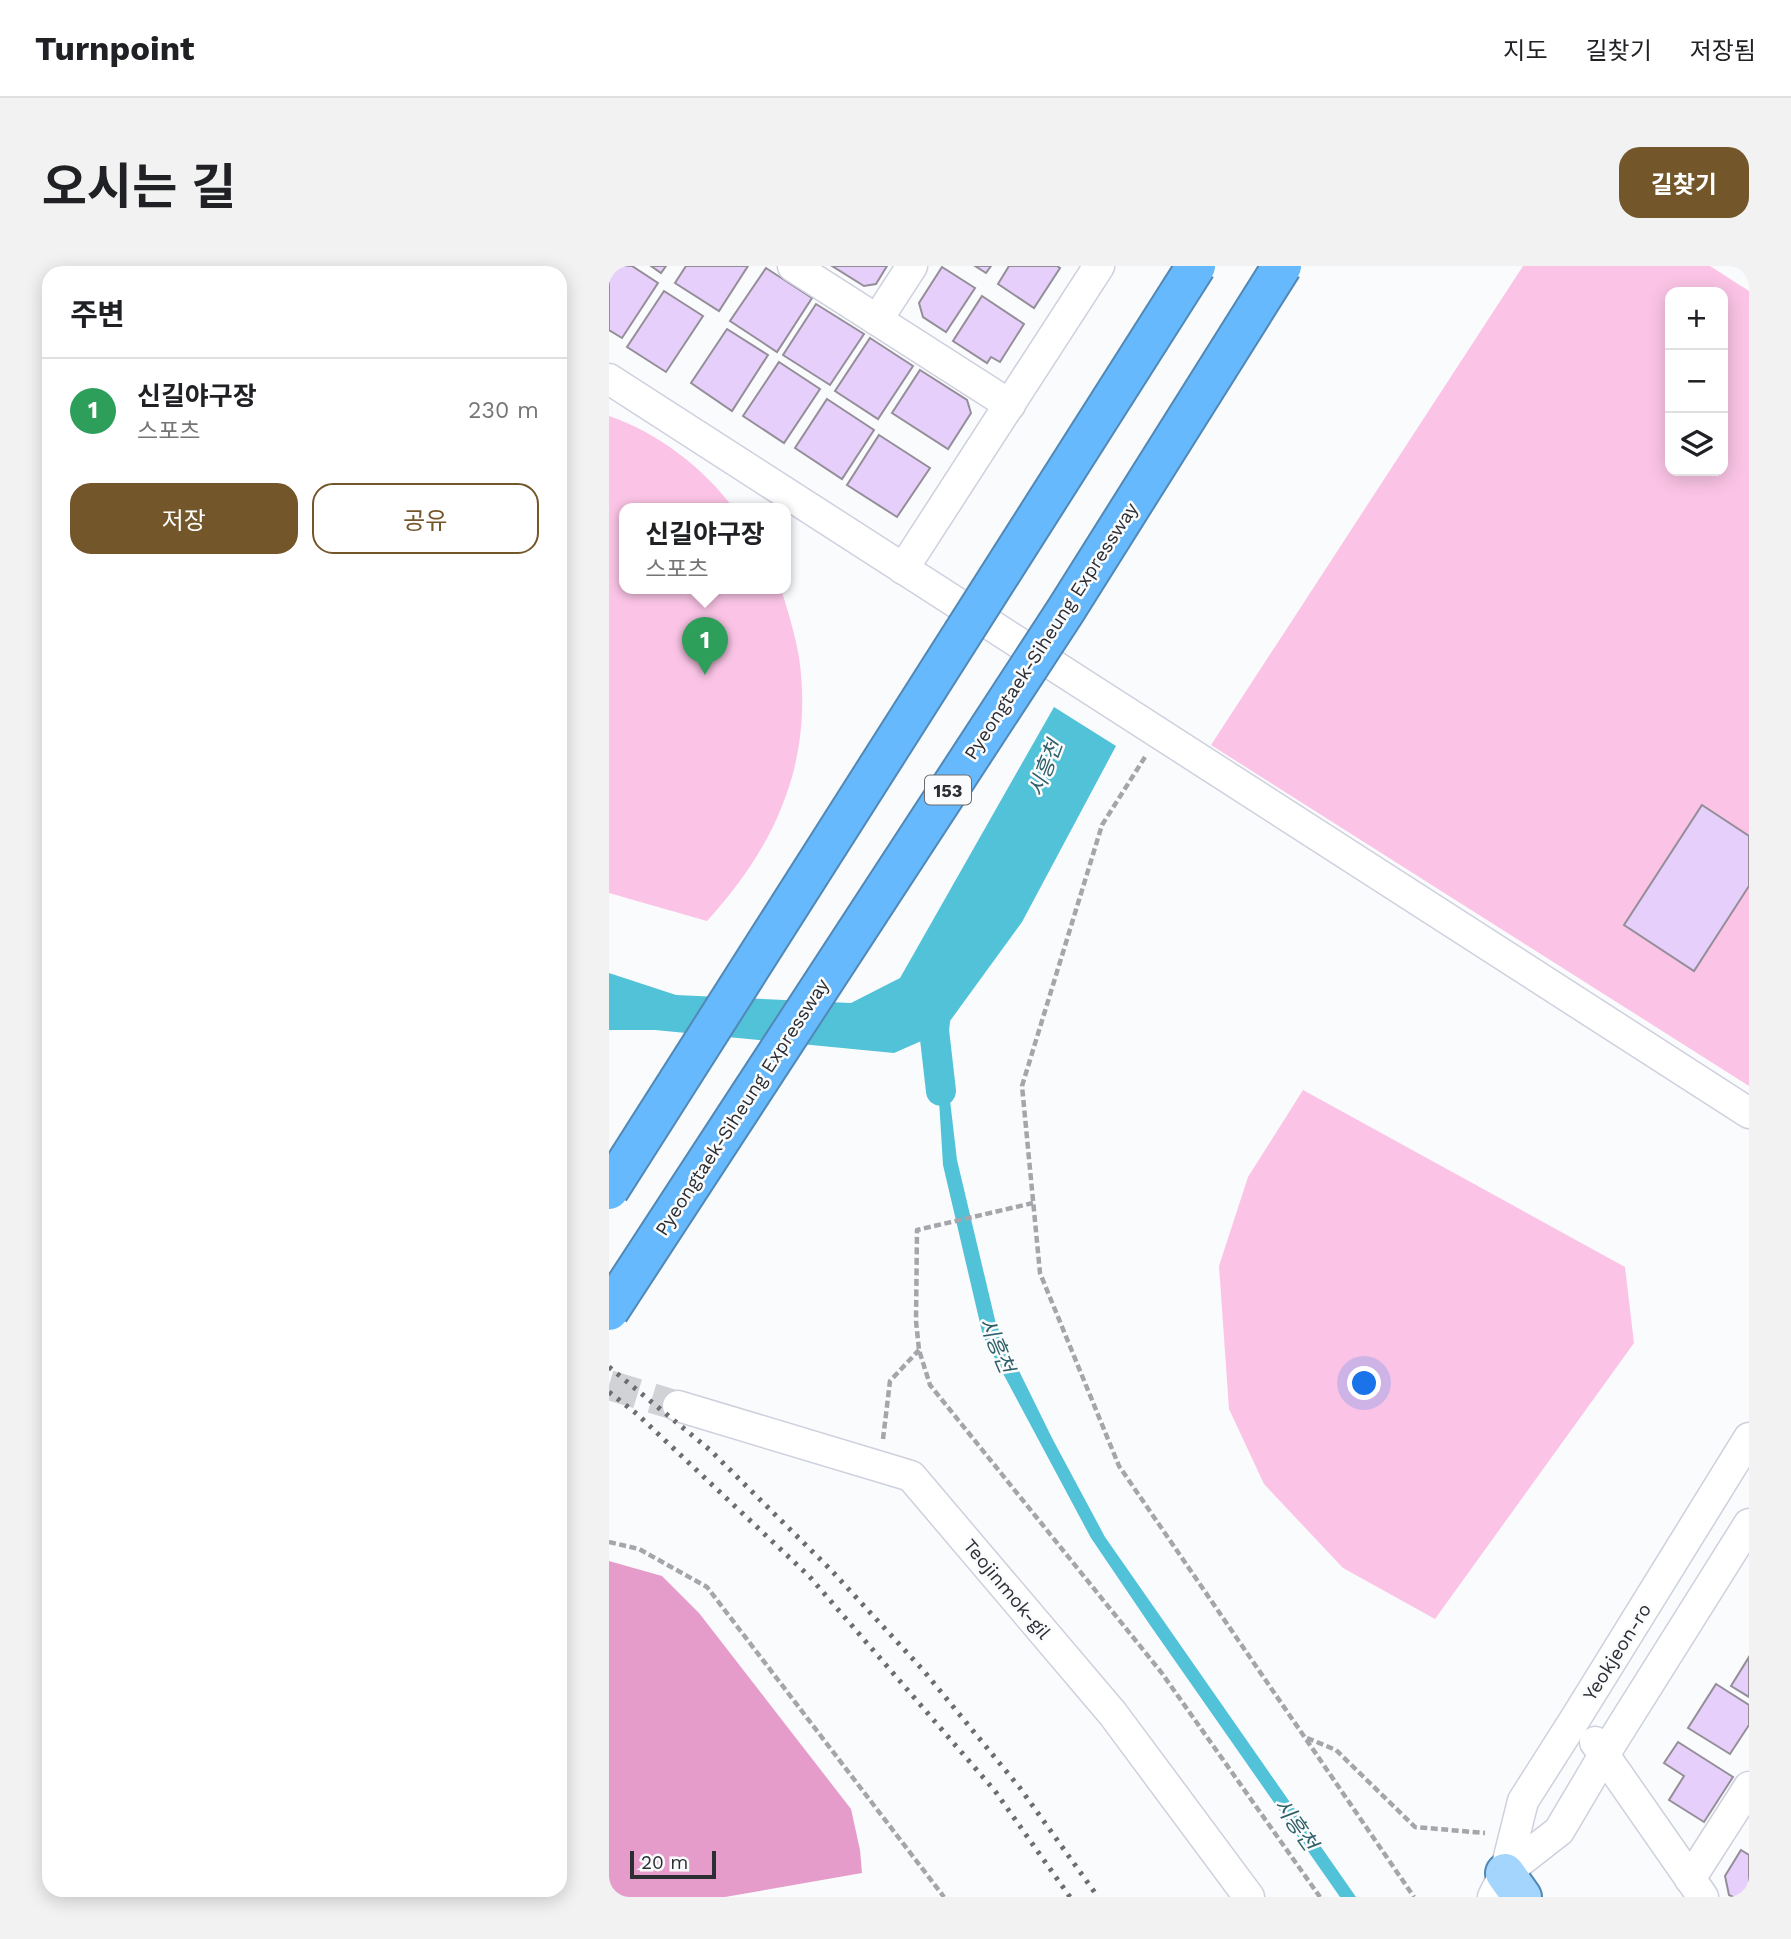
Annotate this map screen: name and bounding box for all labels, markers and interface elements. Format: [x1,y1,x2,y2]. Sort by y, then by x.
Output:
text: Turnpoint [35,29,194,68]
text: 지도 [1503,37,1548,65]
text: 길찾기 [1586,37,1652,65]
text: 저장됨 [1690,37,1756,65]
button: 길찾기 [1619,147,1749,218]
text: 오시는 길 [42,158,236,216]
map controls [1665,287,1728,476]
button: + [1665,287,1728,350]
text: 주변 [70,297,125,332]
button: − [1665,350,1728,413]
text: 신길야구장 [137,381,257,411]
text: 1 [88,397,98,424]
text: 230 m [468,397,539,424]
button: layers [1665,413,1728,476]
text: 스포츠 [137,418,200,445]
button: 저장 [70,483,298,554]
button: 공유 [312,483,539,554]
street label: Pyeongtaek-Siheung Expressway [959,498,1143,764]
popup [619,503,791,594]
text: 신길야구장 [645,519,765,549]
text: 스포츠 [645,556,709,583]
pin: 1 [682,617,728,675]
water label: 시흥천 [1023,734,1068,800]
road number: 153 [925,776,971,804]
street label: Pyeongtaek-Siheung Expressway [650,974,834,1240]
water label: 시흥천 [974,1313,1021,1379]
your location [1347,1366,1381,1400]
street label: Teojinmok-gil [958,1534,1056,1644]
street label: Yeokjeon-ro [1578,1599,1656,1705]
water label: 시흥천 [1269,1793,1324,1857]
scale bar [630,1848,716,1880]
text: 20 m [641,1851,688,1874]

